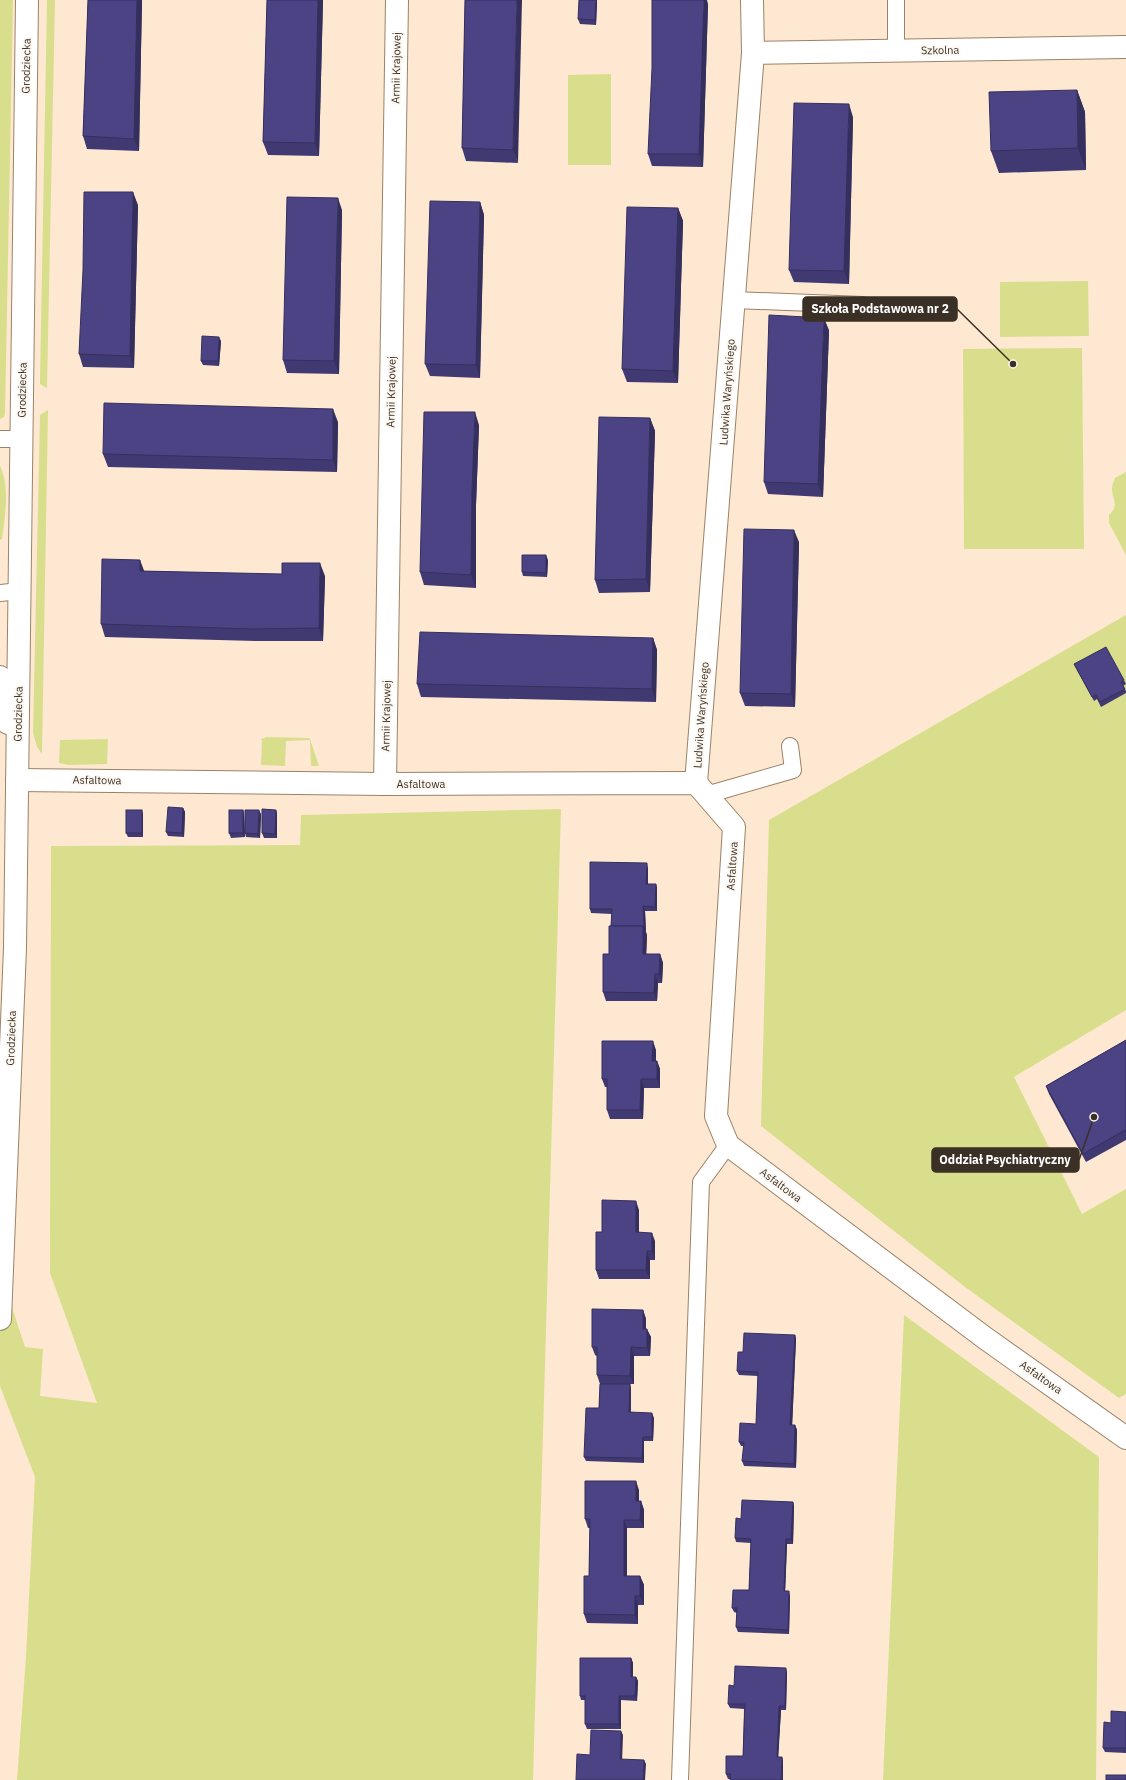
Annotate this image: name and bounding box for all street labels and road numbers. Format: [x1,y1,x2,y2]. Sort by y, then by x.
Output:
street label: Armii Krajowej [388,32,404,104]
street label: Grodziecka [19,38,33,94]
street label: Szkolna [921,43,959,57]
street label: Ludwika Waryńskiego [716,338,738,446]
street label: Armii Krajowej [383,356,399,428]
street label: Grodziecka [15,362,29,418]
street label: Ludwika Waryńskiego [690,661,712,769]
street label: Armii Krajowej [378,680,394,752]
street label: Grodziecka [11,686,25,742]
street label: Asfaltowa [72,773,122,787]
street label: Asfaltowa [397,777,446,791]
street label: Asfaltowa [723,841,741,891]
street label: Grodziecka [3,1010,19,1066]
street label: Asfaltowa [757,1165,805,1205]
street label: Asfaltowa [1017,1357,1065,1397]

